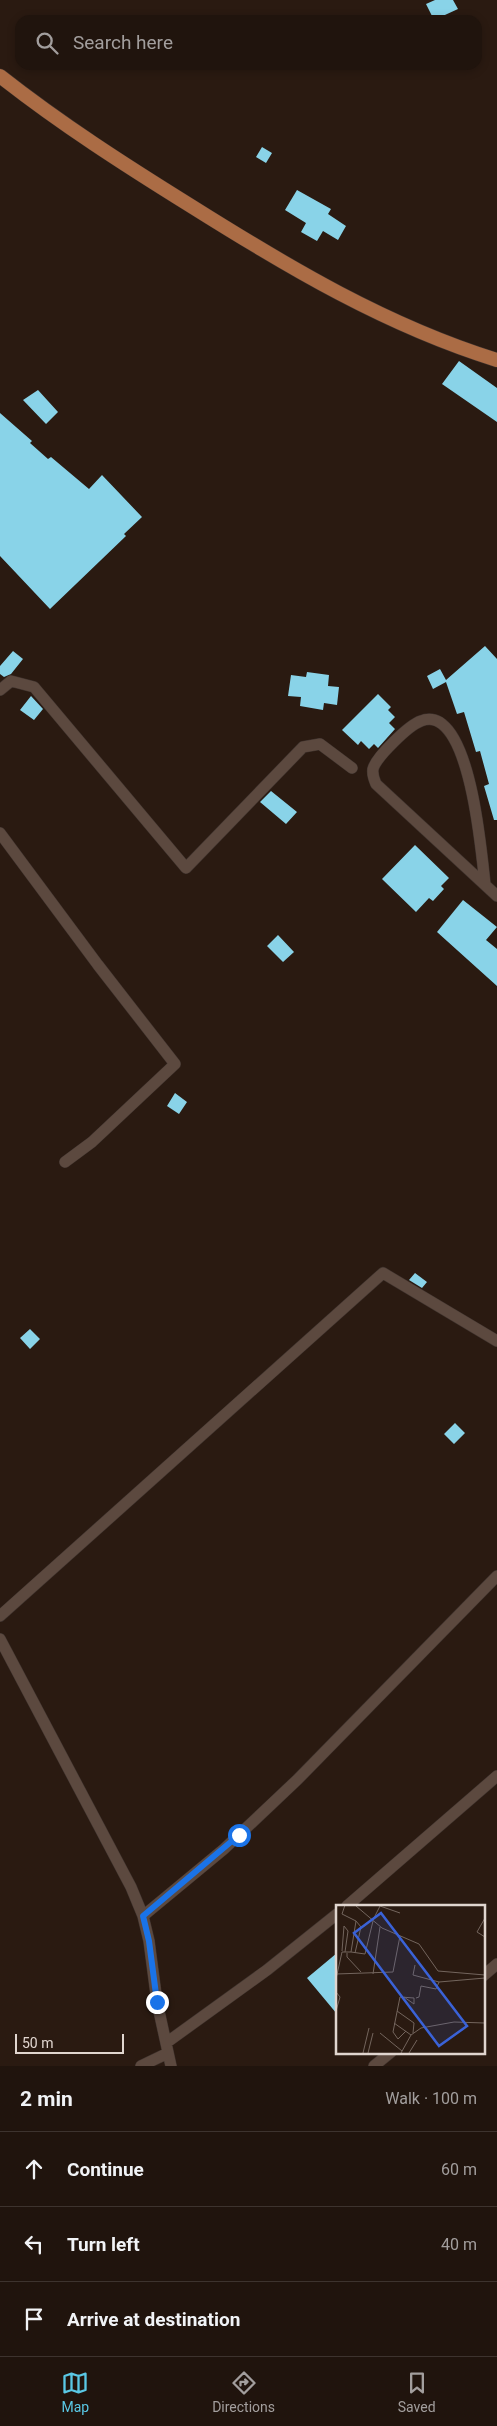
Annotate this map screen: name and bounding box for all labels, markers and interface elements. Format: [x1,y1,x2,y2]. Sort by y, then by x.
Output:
search box [15,15,482,70]
icon: search [33,29,61,57]
text: Search here [73,31,173,54]
route start [228,1824,251,1847]
inset map [336,1905,484,2054]
route end [146,1991,169,2014]
scale bar [15,2031,124,2054]
text: 50 m [22,2035,54,2051]
text: 2 min [20,2087,73,2111]
text: Walk · 100 m [385,2089,477,2108]
icon: ahead [20,2155,48,2183]
text: Continue [67,2158,144,2181]
text: 60 m [441,2160,477,2179]
icon: left [20,2230,48,2258]
text: Turn left [67,2233,140,2256]
text: 40 m [441,2235,477,2254]
icon: arrive [20,2305,48,2333]
text: Arrive at destination [67,2308,240,2331]
tab: Map [61,2369,89,2415]
tab: Directions [212,2369,275,2415]
tab: Saved [398,2369,436,2415]

